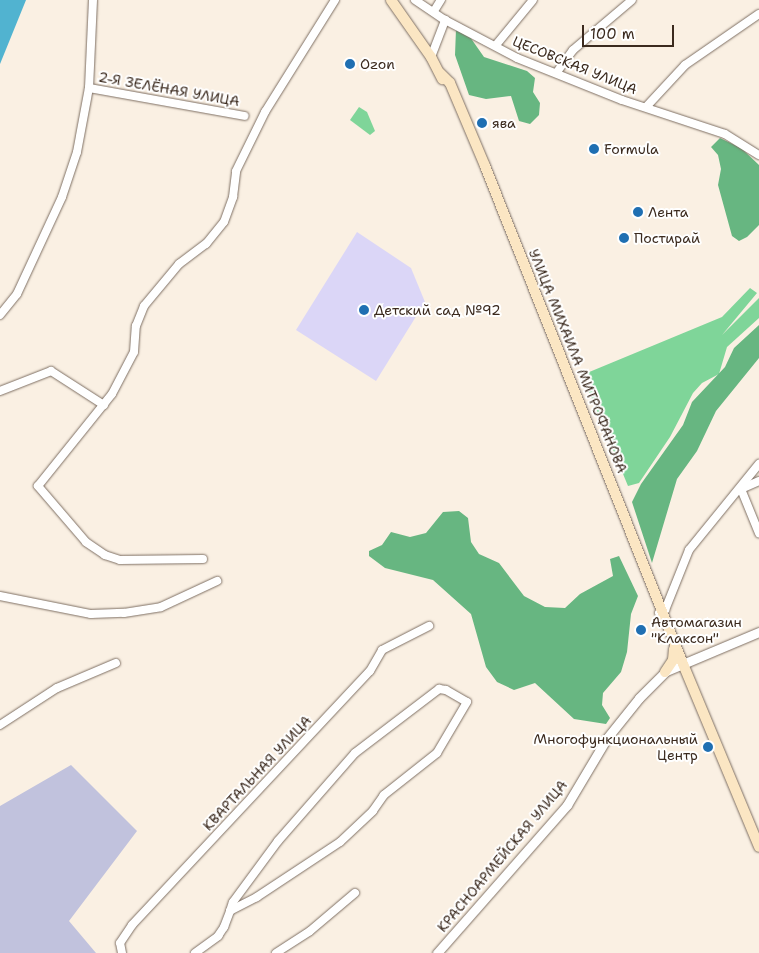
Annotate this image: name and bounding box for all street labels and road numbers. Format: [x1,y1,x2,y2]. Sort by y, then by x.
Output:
street label: ЦЕСОВСКАЯ УЛИЦА [510,32,640,98]
street label: 2-Я ЗЕЛЁНАЯ УЛИЦА [97,68,241,110]
street label: УЛИЦА МИХАИЛА МИТРОФАНОВА [525,247,631,475]
street label: КВАРТАЛЬНАЯ УЛИЦА [199,712,315,834]
street label: КРАСНОАРМЕЙСКАЯ УЛИЦА [434,777,570,935]

